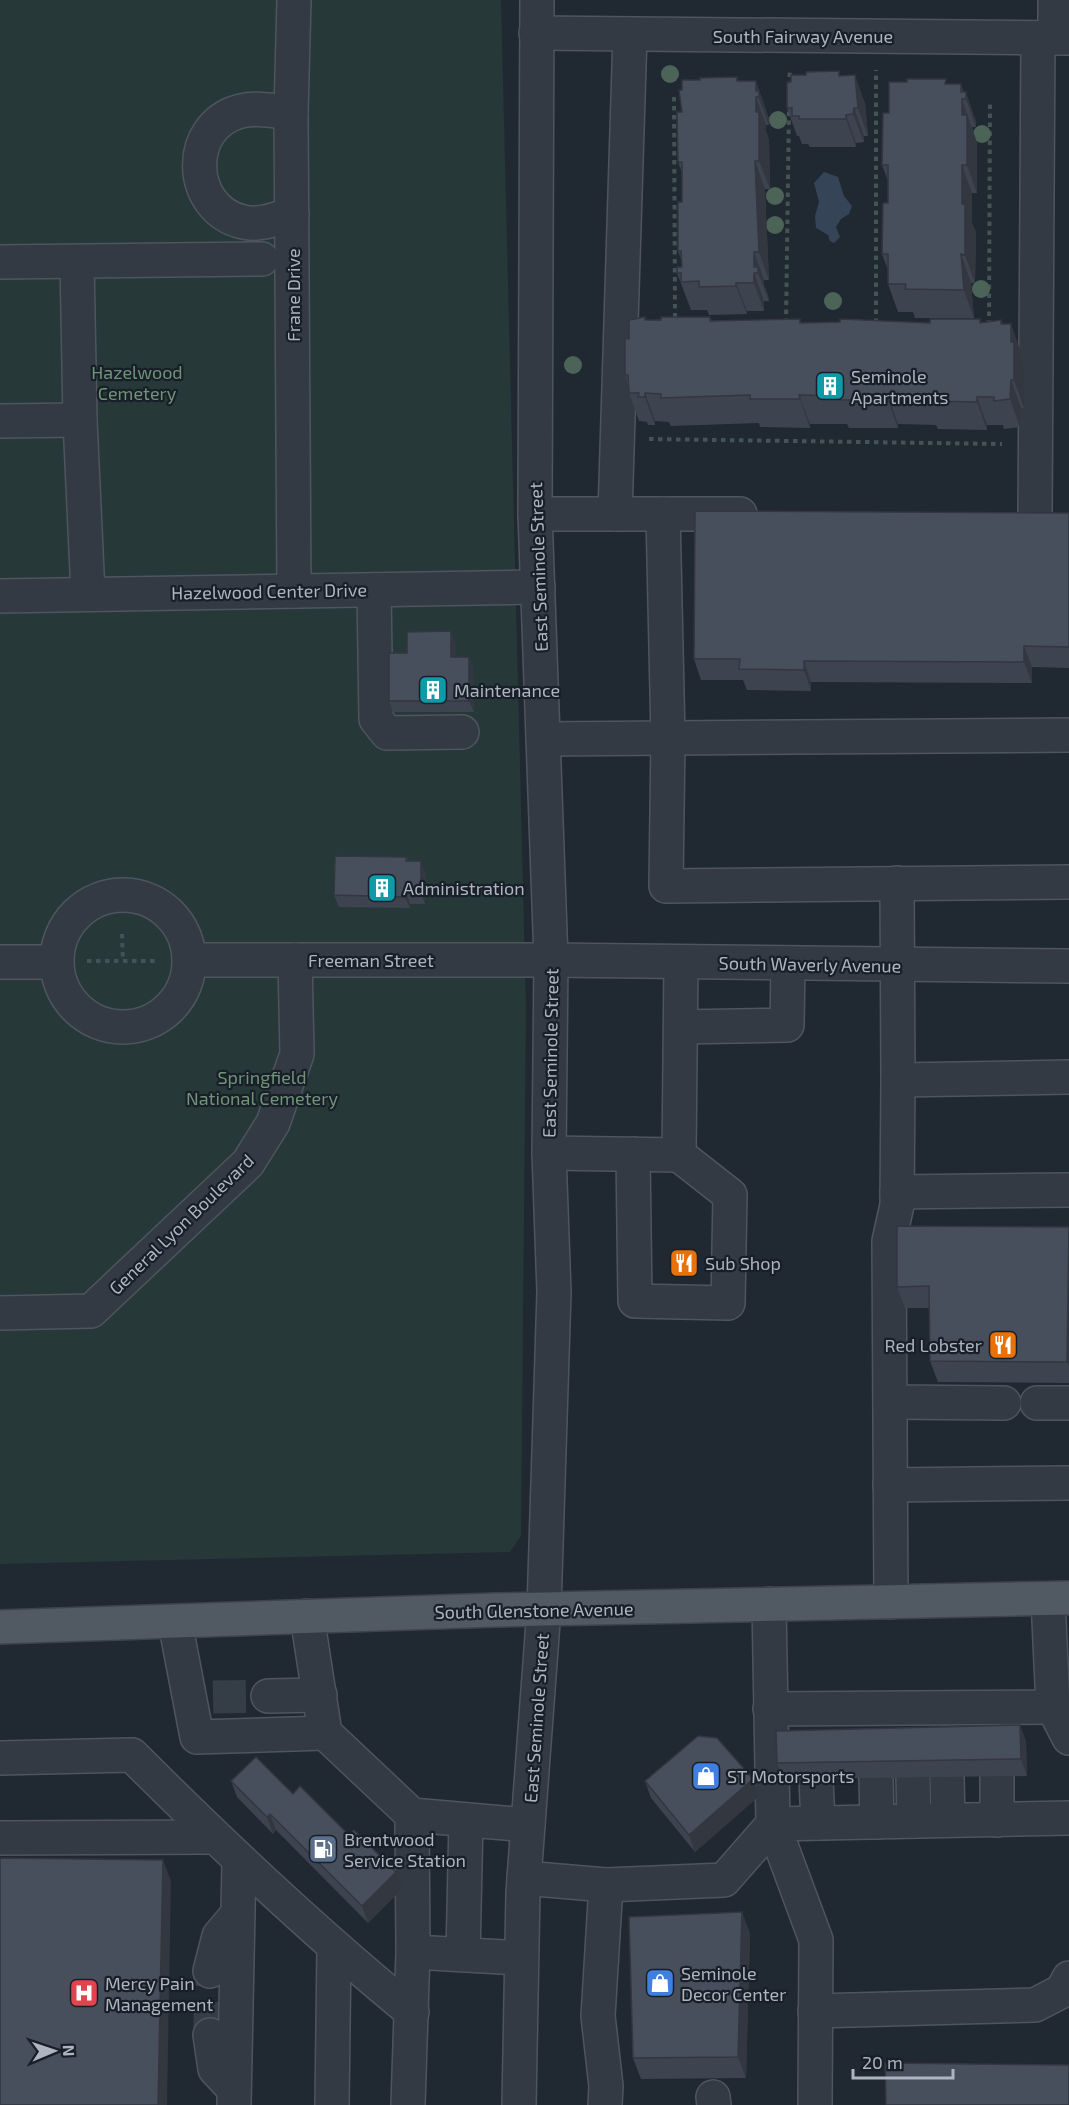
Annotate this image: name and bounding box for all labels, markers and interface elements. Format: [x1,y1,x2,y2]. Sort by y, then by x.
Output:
street label: South Fairway Avenue [713,25,893,47]
street label: Frane Drive [282,248,304,342]
park label: Hazelwood Cemetery [91,361,183,404]
place label: Seminole Apartments [851,365,949,408]
building icon: Seminole Apartments [814,370,846,402]
street label: East Seminole Street [524,482,552,652]
street label: Hazelwood Center Drive [171,578,367,604]
building icon: Maintenance [417,674,449,706]
place label: Maintenance [454,679,560,701]
building icon: Administration [366,872,398,904]
place label: Administration [403,877,525,899]
street label: Freeman Street [308,949,434,971]
street label: South Waverly Avenue [718,951,902,977]
street label: East Seminole Street [538,968,562,1138]
park label: Springfield National Cemetery [186,1066,338,1109]
street label: General Lyon Boulevard [104,1149,258,1299]
restaurant icon: Sub Shop [668,1247,700,1279]
place label: Sub Shop [705,1252,781,1274]
restaurant icon: Red Lobster [987,1329,1019,1361]
place label: Red Lobster [884,1334,982,1356]
street label: South Glenstone Avenue [434,1597,634,1623]
street label: East Seminole Street [519,1632,553,1803]
shop icon: ST Motorsports [690,1760,722,1792]
place label: ST Motorsports [727,1765,854,1787]
place label: Brentwood Service Station [344,1828,466,1871]
fuel station icon: Brentwood Service Station [307,1833,339,1865]
place label: Seminole Decor Center [681,1962,786,2005]
shop icon: Seminole Decor Center [644,1967,676,1999]
place label: Mercy Pain Management [105,1972,214,2015]
hospital icon: Mercy Pain Management [68,1977,100,2009]
north arrow [24,2021,84,2081]
scale bar [853,2042,954,2080]
text: N [60,2044,79,2057]
text: 20 m [862,2051,903,2073]

